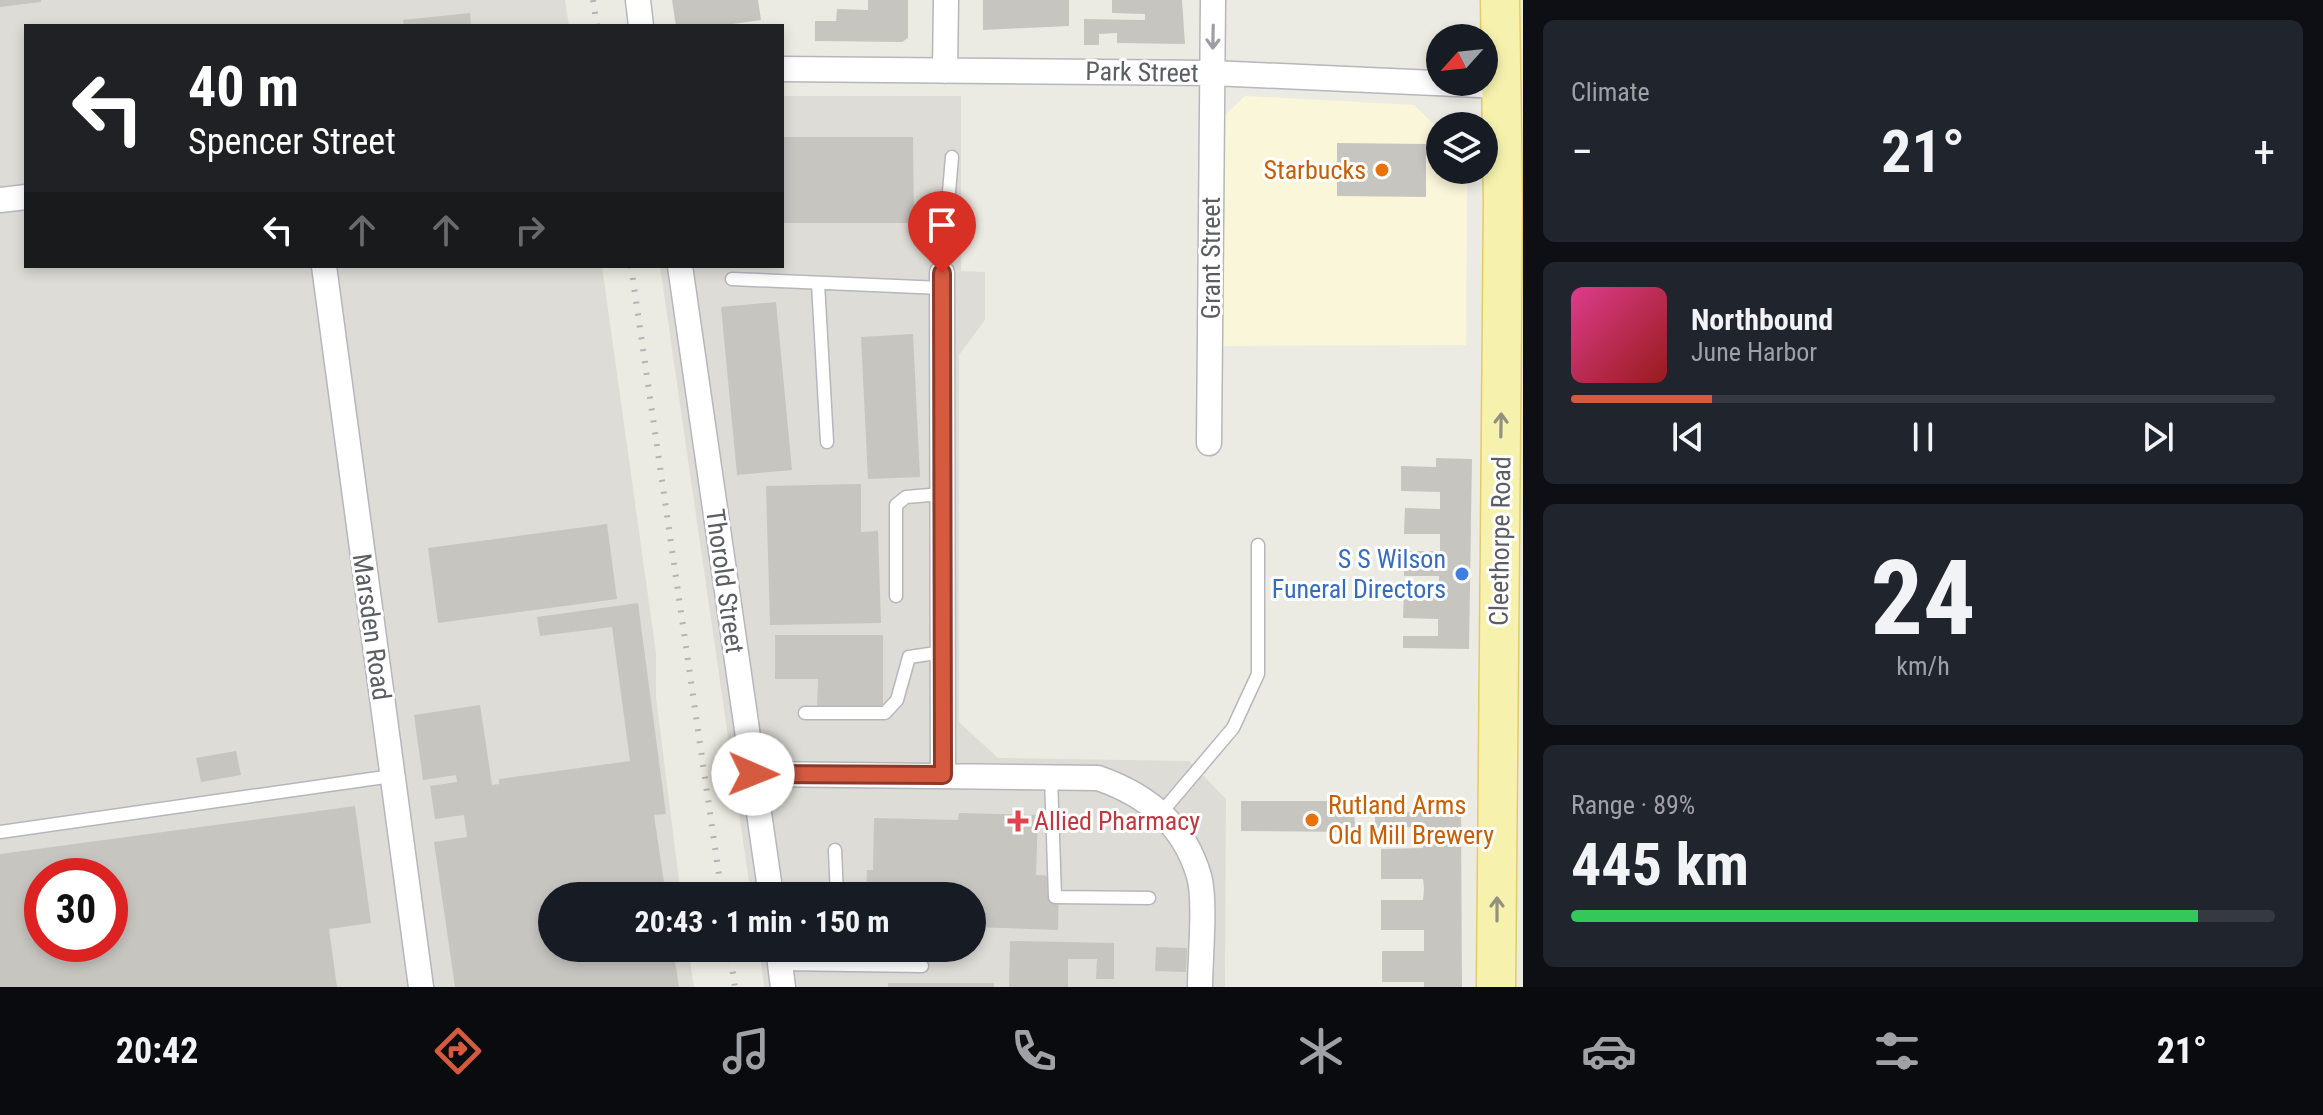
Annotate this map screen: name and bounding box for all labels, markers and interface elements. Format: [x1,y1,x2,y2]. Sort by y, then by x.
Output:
one-way arrow [1205,23,1221,50]
north arrow [1426,24,1498,96]
map controls [1426,24,1498,184]
text: 40 m [188,54,299,120]
icon: left [56,56,160,160]
street label: Park Street [1085,56,1199,88]
text: Climate [1571,77,1650,107]
button: layers [1426,112,1498,184]
text: 21° [1881,116,1965,187]
text: Spencer Street [188,121,396,163]
text: − [1571,126,1593,178]
text: + [2253,126,2275,178]
place label: Starbucks [1263,155,1366,185]
marker: Starbucks [1373,161,1391,179]
pin [908,191,976,273]
street label: Grant Street [1196,197,1226,319]
icon: arrive [920,203,964,247]
icon: left [256,208,300,252]
icon: ahead [340,208,384,252]
icon: ahead [424,208,468,252]
icon: right [508,208,552,252]
text: Northbound [1691,302,1833,337]
text: June Harbor [1691,337,1817,367]
one-way arrow [1493,412,1509,439]
icon: previous [1666,415,1710,459]
icon: pause [1901,415,1945,459]
icon: next [2136,415,2180,459]
street label: Cleethorpe Road [1484,456,1516,626]
street label: Thorold Street [700,507,750,655]
text: 24 [1870,538,1976,659]
place label: S S Wilson Funeral Directors [1272,544,1446,604]
street label: Marsden Road [347,552,397,702]
marker: S S Wilson Funeral Directors [1453,565,1471,583]
text: km/h [1896,651,1950,681]
position arrow [711,732,795,816]
place label: Rutland Arms Old Mill Brewery [1328,790,1494,850]
text: Range · 89% [1571,790,1695,820]
place label: Allied Pharmacy [1034,806,1200,836]
marker: Rutland Arms Old Mill Brewery [1303,811,1321,829]
marker: Allied Pharmacy [1009,812,1027,830]
text: 445 km [1571,829,1749,900]
speed limit sign: 30 [24,858,128,962]
one-way arrow [1489,896,1505,923]
text: 20:43 · 1 min · 150 m [635,904,889,939]
icon: directions [430,1023,486,1079]
icon: music [718,1023,774,1079]
icon: phone [1006,1023,1062,1079]
icon: climate [1293,1023,1349,1079]
icon: car [1581,1023,1637,1079]
icon: filters [1869,1023,1925,1079]
text: 20:42 [116,1030,198,1072]
text: 21° [2157,1030,2207,1072]

